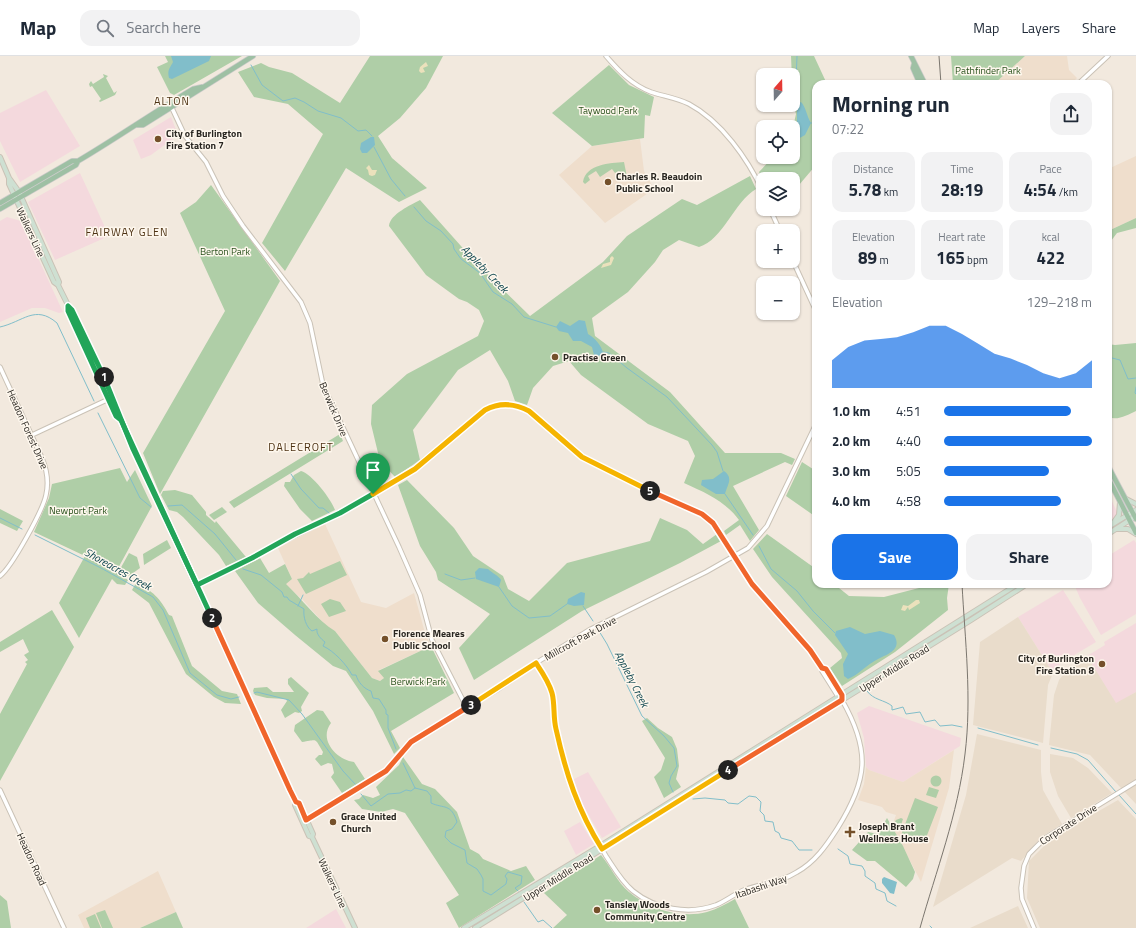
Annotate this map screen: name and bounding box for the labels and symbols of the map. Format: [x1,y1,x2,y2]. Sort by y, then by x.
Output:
park label: Pathfinder Park [955,63,1021,78]
north arrow [756,68,800,112]
district label: ALTON [154,93,190,109]
park label: Taywood Park [579,103,638,118]
place label: City of Burlington Fire Station 7 [166,126,242,153]
marker: City of Burlington Fire Station 7 [153,134,163,144]
place label: Charles R. Beaudoin Public School [616,169,702,196]
marker: Charles R. Beaudoin Public School [603,177,613,187]
street label: Walkers Line [12,205,49,260]
district label: FAIRWAY GLEN [86,224,168,240]
water label: Appleby Creek [458,241,513,297]
park label: Berton Park [200,244,250,259]
place label: Practise Green [563,350,626,365]
marker: Practise Green [550,352,560,362]
pin: 1 [94,367,114,387]
street label: Berwick Drive [315,380,352,439]
street label: Headon Forest Drive [3,387,52,471]
district label: DALECROFT [268,439,334,455]
pin [356,453,390,494]
pin: 5 [640,481,660,501]
park label: Newport Park [49,503,107,518]
water label: Shoreacres Creek [82,544,155,595]
pin: 2 [202,608,222,628]
street label: Millcroft Park Drive [541,612,619,664]
place label: Florence Meares Public School [393,626,465,653]
marker: Florence Meares Public School [380,634,390,644]
street label: Upper Middle Road [856,641,932,696]
water label: Appleby Creek [611,648,654,711]
place label: City of Burlington Fire Station 8 [1018,651,1094,678]
marker: City of Burlington Fire Station 8 [1097,659,1107,669]
park label: Berwick Park [391,674,446,689]
pin: 3 [461,695,481,715]
pin: 4 [718,760,738,780]
street label: Corporate Drive [1037,800,1100,849]
place label: Grace United Church [341,809,397,836]
marker: Grace United Church [328,817,338,827]
place label: Joseph Brant Wellness House [859,819,928,846]
marker: Joseph Brant Wellness House [844,826,856,838]
street label: Headon Road [13,830,50,888]
street label: Upper Middle Road [520,850,596,905]
street label: Walkers Line [314,856,351,911]
street label: Itabashi Way [733,871,789,902]
place label: Tansley Woods Community Centre [605,897,685,924]
marker: Tansley Woods Community Centre [592,905,602,915]

